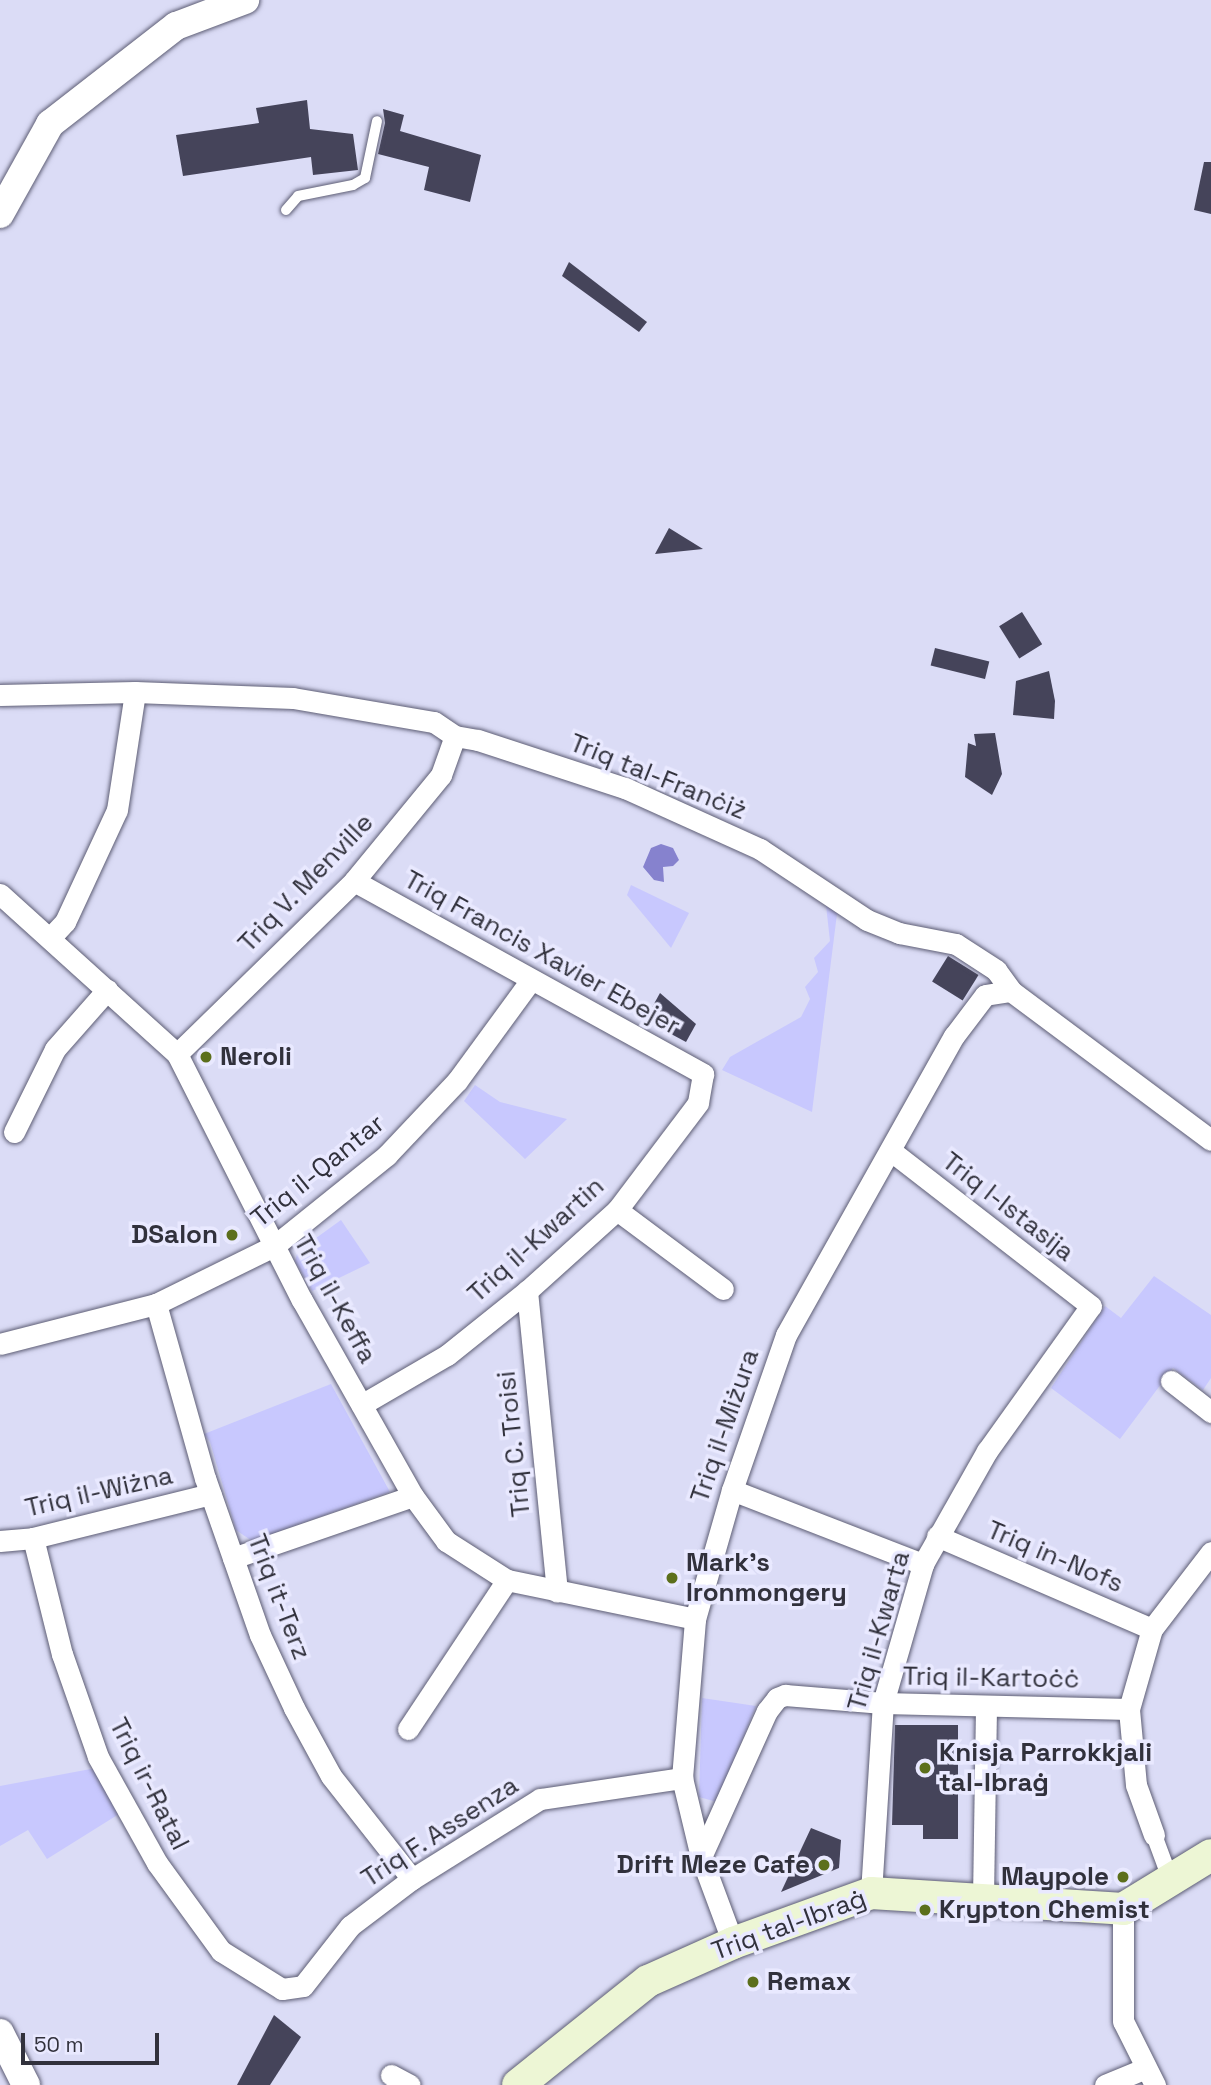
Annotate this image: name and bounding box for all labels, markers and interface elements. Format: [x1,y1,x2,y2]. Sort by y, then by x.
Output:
street label: Triq tal-Franċiż [565,727,751,827]
street label: Triq V. Menville [231,807,381,959]
street label: Triq Francis Xavier Ebejer [398,864,686,1042]
place label: Neroli [220,1041,292,1073]
marker: Neroli [198,1049,214,1065]
street label: Triq il-Qantar [245,1108,391,1234]
street label: Triq l-Istasija [936,1146,1080,1268]
street label: Triq il-Kwartin [461,1171,611,1309]
place label: DSalon [131,1219,218,1251]
marker: DSalon [224,1227,240,1243]
street label: Triq il-Keffa [287,1229,383,1369]
street label: Triq il-Miżura [684,1345,766,1507]
street label: Triq C. Troisi [491,1369,537,1519]
street label: Triq il-Wiżna [22,1460,176,1524]
street label: Triq in-Nofs [982,1514,1128,1600]
street label: Triq it-Terz [241,1530,317,1664]
place label: Mark's Ironmongery [686,1547,847,1608]
street label: Triq il-Kwarta [841,1547,917,1715]
marker: Mark's Ironmongery [664,1570,680,1586]
street label: Triq il-Kartoċċ [902,1661,1080,1695]
street label: Triq ir-Ratal [102,1713,196,1855]
place label: Knisja Parrokkjali tal-Ibraġ [939,1737,1152,1798]
marker: Knisja Parrokkjali tal-Ibraġ [917,1760,933,1776]
street label: Triq F. Assenza [355,1769,525,1895]
place label: Drift Meze Cafe [617,1849,810,1881]
marker: Drift Meze Cafe [816,1857,832,1873]
place label: Maypole [1001,1861,1109,1893]
marker: Maypole [1115,1869,1131,1885]
street label: Triq tal-Ibraġ [708,1883,870,1967]
place label: Krypton Chemist [939,1894,1150,1926]
marker: Krypton Chemist [917,1902,933,1918]
place label: Remax [767,1966,851,1998]
marker: Remax [745,1974,761,1990]
scale bar [24,2018,163,2062]
text: 50 m [34,2031,84,2058]

